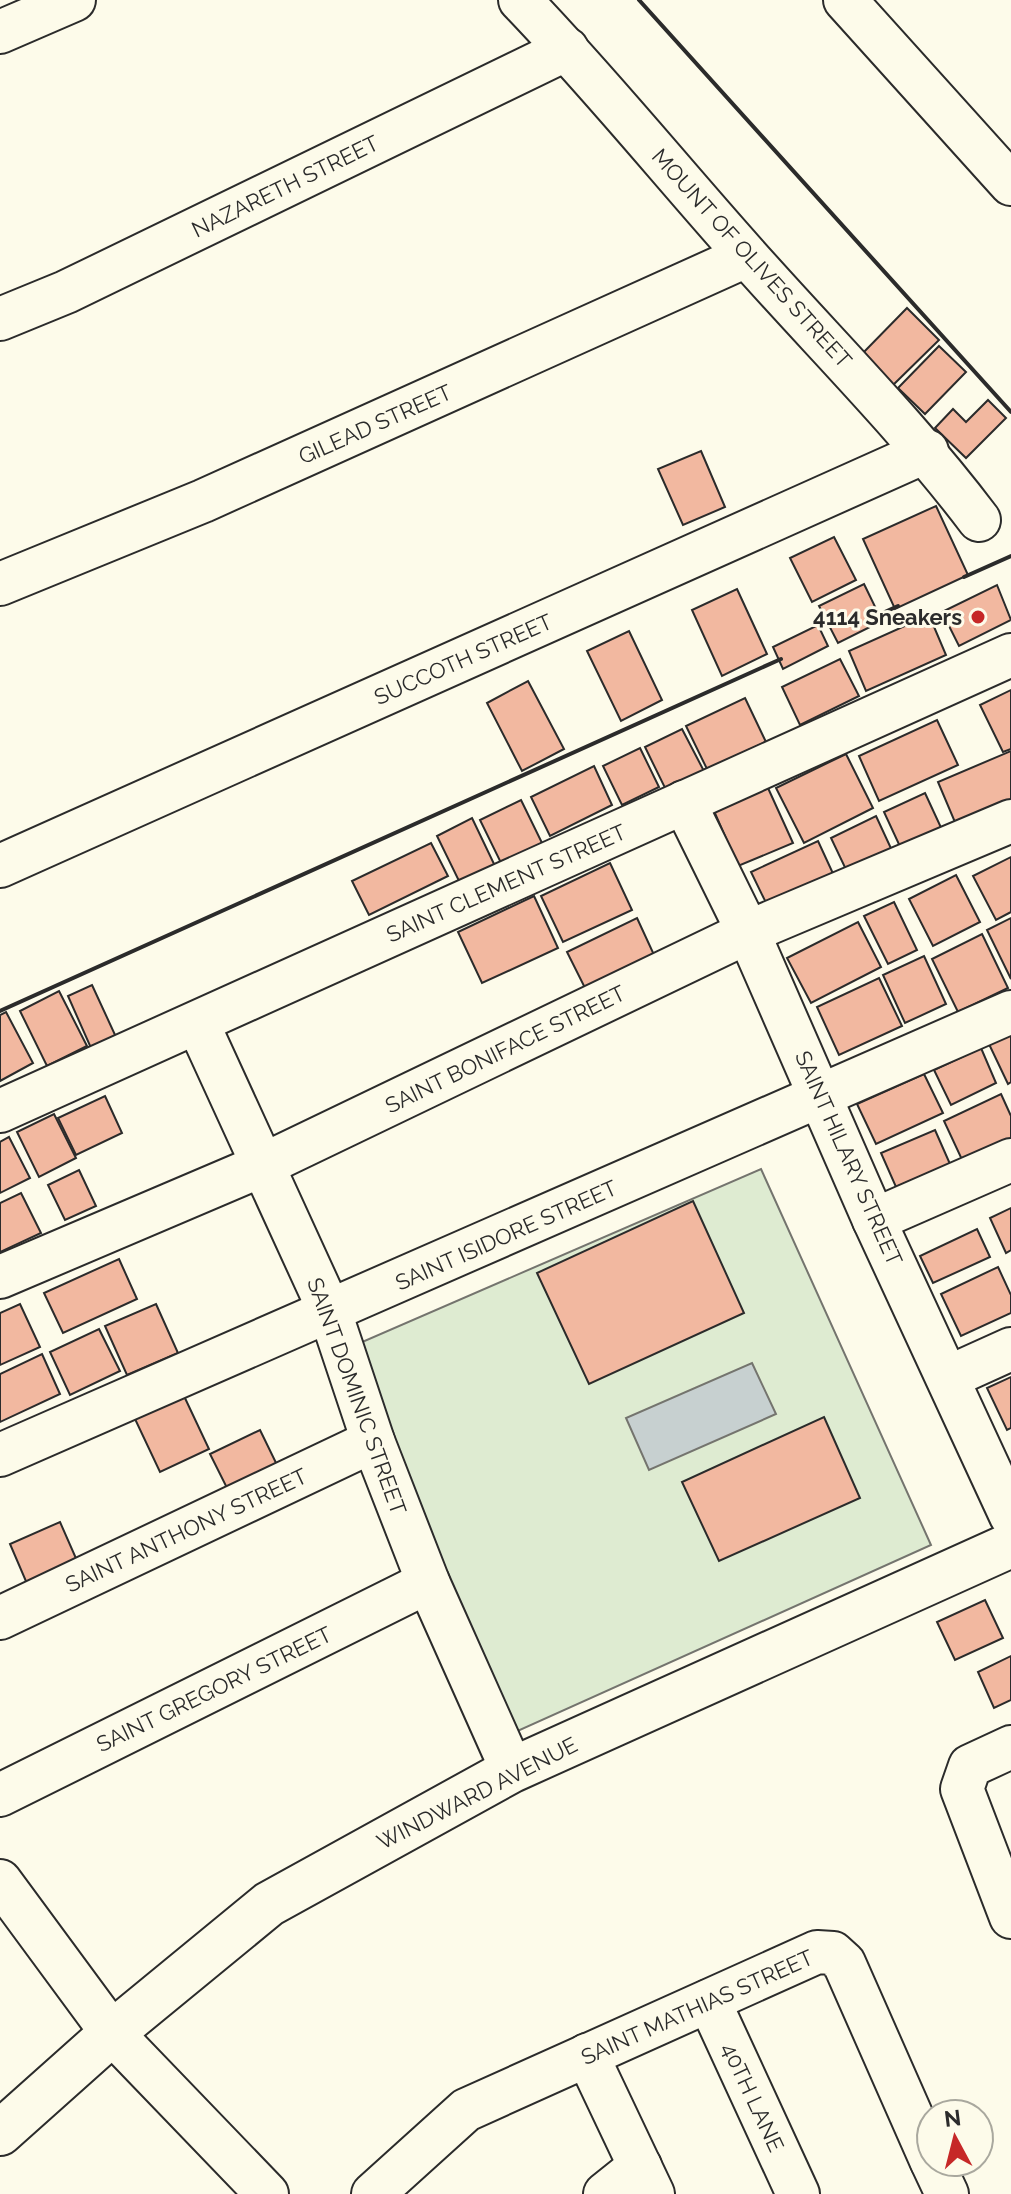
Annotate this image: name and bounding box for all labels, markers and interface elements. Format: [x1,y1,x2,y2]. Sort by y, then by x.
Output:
street label: NAZARETH STREET [187,129,383,243]
street label: MOUNT OF OLIVES STREET [647,143,858,373]
street label: GILEAD STREET [294,378,456,469]
place label: 4114 Sneakers [813,604,962,630]
street label: SUCCOTH STREET [370,608,557,710]
marker: 4114 Sneakers [969,608,987,626]
street label: SAINT CLEMENT STREET [382,818,630,948]
street label: SAINT BONIFACE STREET [381,979,630,1118]
street label: SAINT HILARY STREET [790,1047,908,1270]
street label: SAINT ISIDORE STREET [391,1174,621,1296]
street label: SAINT DOMINIC STREET [302,1274,412,1519]
street label: SAINT ANTHONY STREET [61,1462,311,1597]
street label: SAINT GREGORY STREET [92,1620,336,1757]
street label: WINDWARD AVENUE [373,1731,581,1855]
street label: SAINT MATHIAS STREET [577,1944,818,2070]
street label: 40TH LANE [716,2038,790,2156]
north arrow [915,2098,995,2178]
text: N [943,2104,962,2132]

